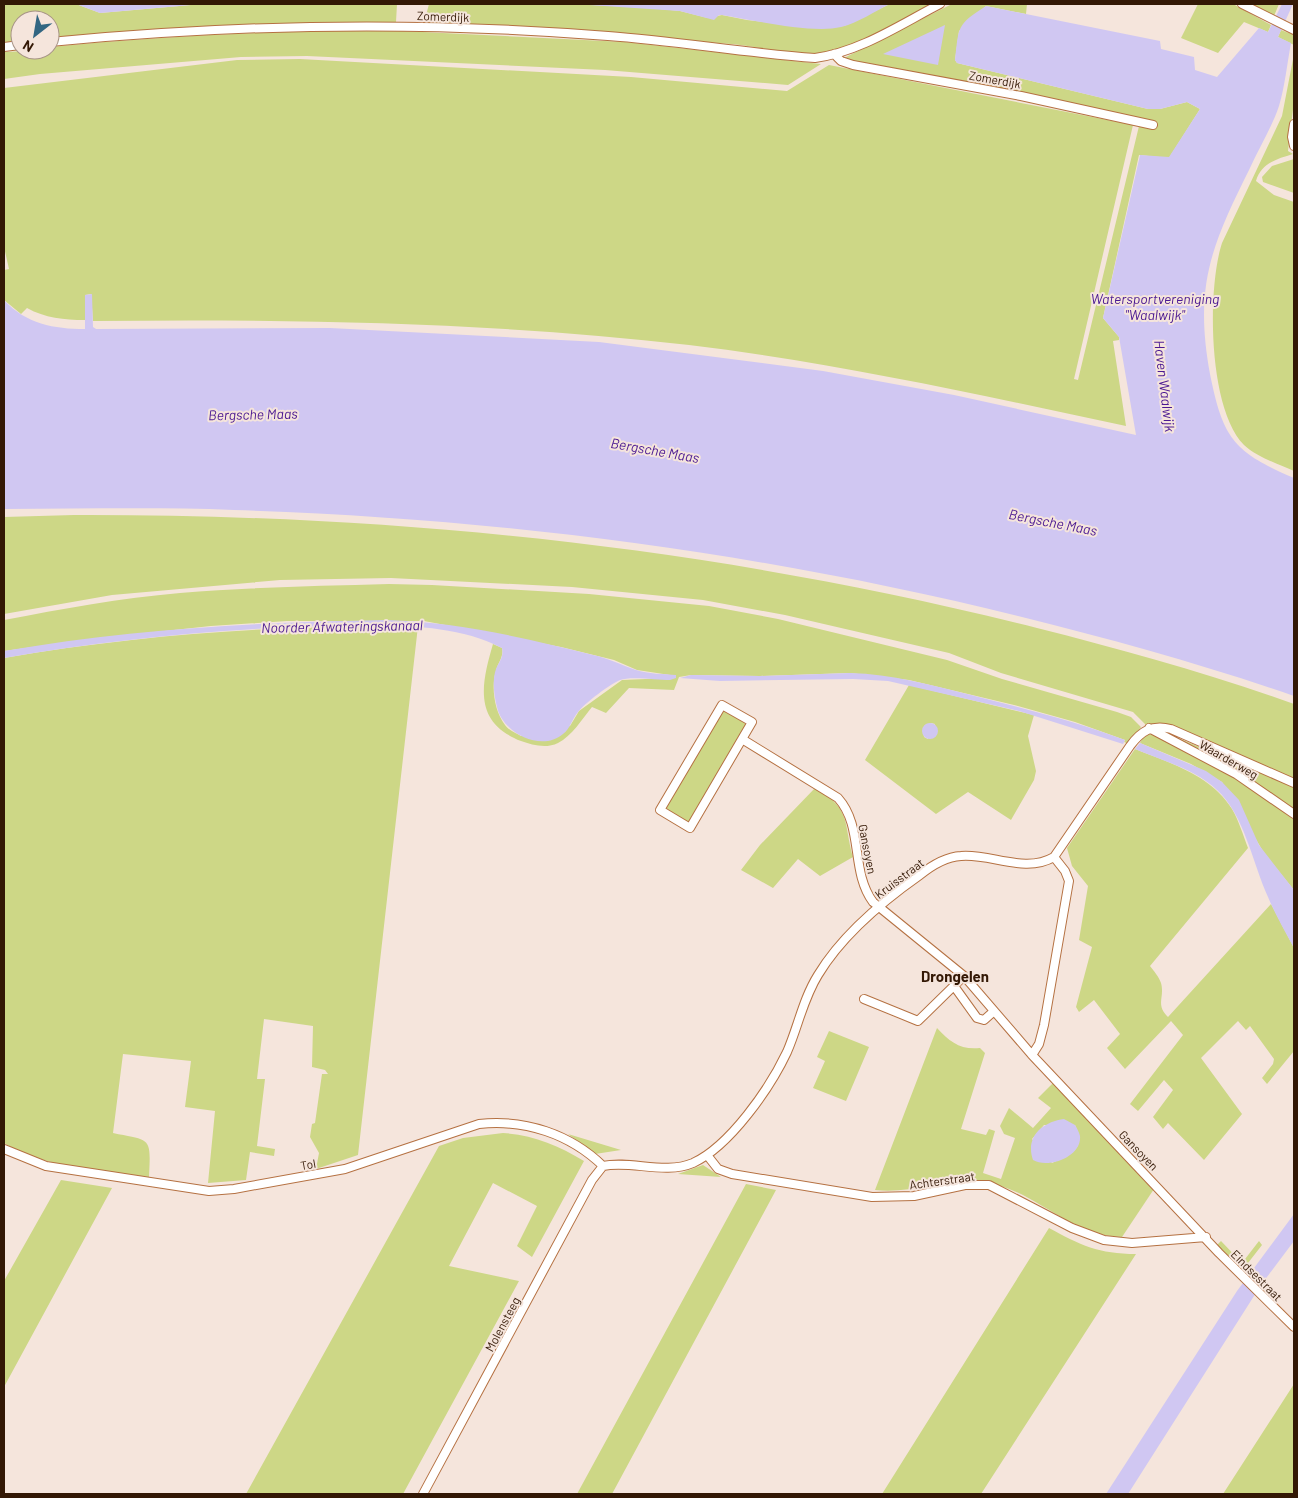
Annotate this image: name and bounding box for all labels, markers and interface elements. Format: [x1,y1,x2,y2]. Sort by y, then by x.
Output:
street label: Zomerdijk [417,8,469,24]
north arrow [10,10,60,60]
text: N [20,37,36,56]
street label: Zomerdijk [968,68,1022,90]
water label: Watersportvereniging "Waalwijk" [1091,290,1219,323]
water label: Haven Waalwijk [1151,339,1179,433]
water label: Bergsche Maas [208,405,298,423]
water label: Bergsche Maas [609,434,701,466]
water label: Bergsche Maas [1007,505,1099,539]
water label: Noorder Afwateringskanaal [261,616,423,636]
street label: Waarderweg [1197,737,1261,781]
street label: Gansoyen [856,823,880,875]
street label: Kruisstraat [872,855,926,901]
district label: Drongelen [921,967,989,985]
street label: Gansoyen [1117,1127,1161,1173]
street label: Tol [299,1156,317,1172]
street label: Achterstraat [908,1168,976,1192]
street label: Eindsestraat [1229,1247,1285,1303]
street label: Molensteeg [482,1294,522,1354]

